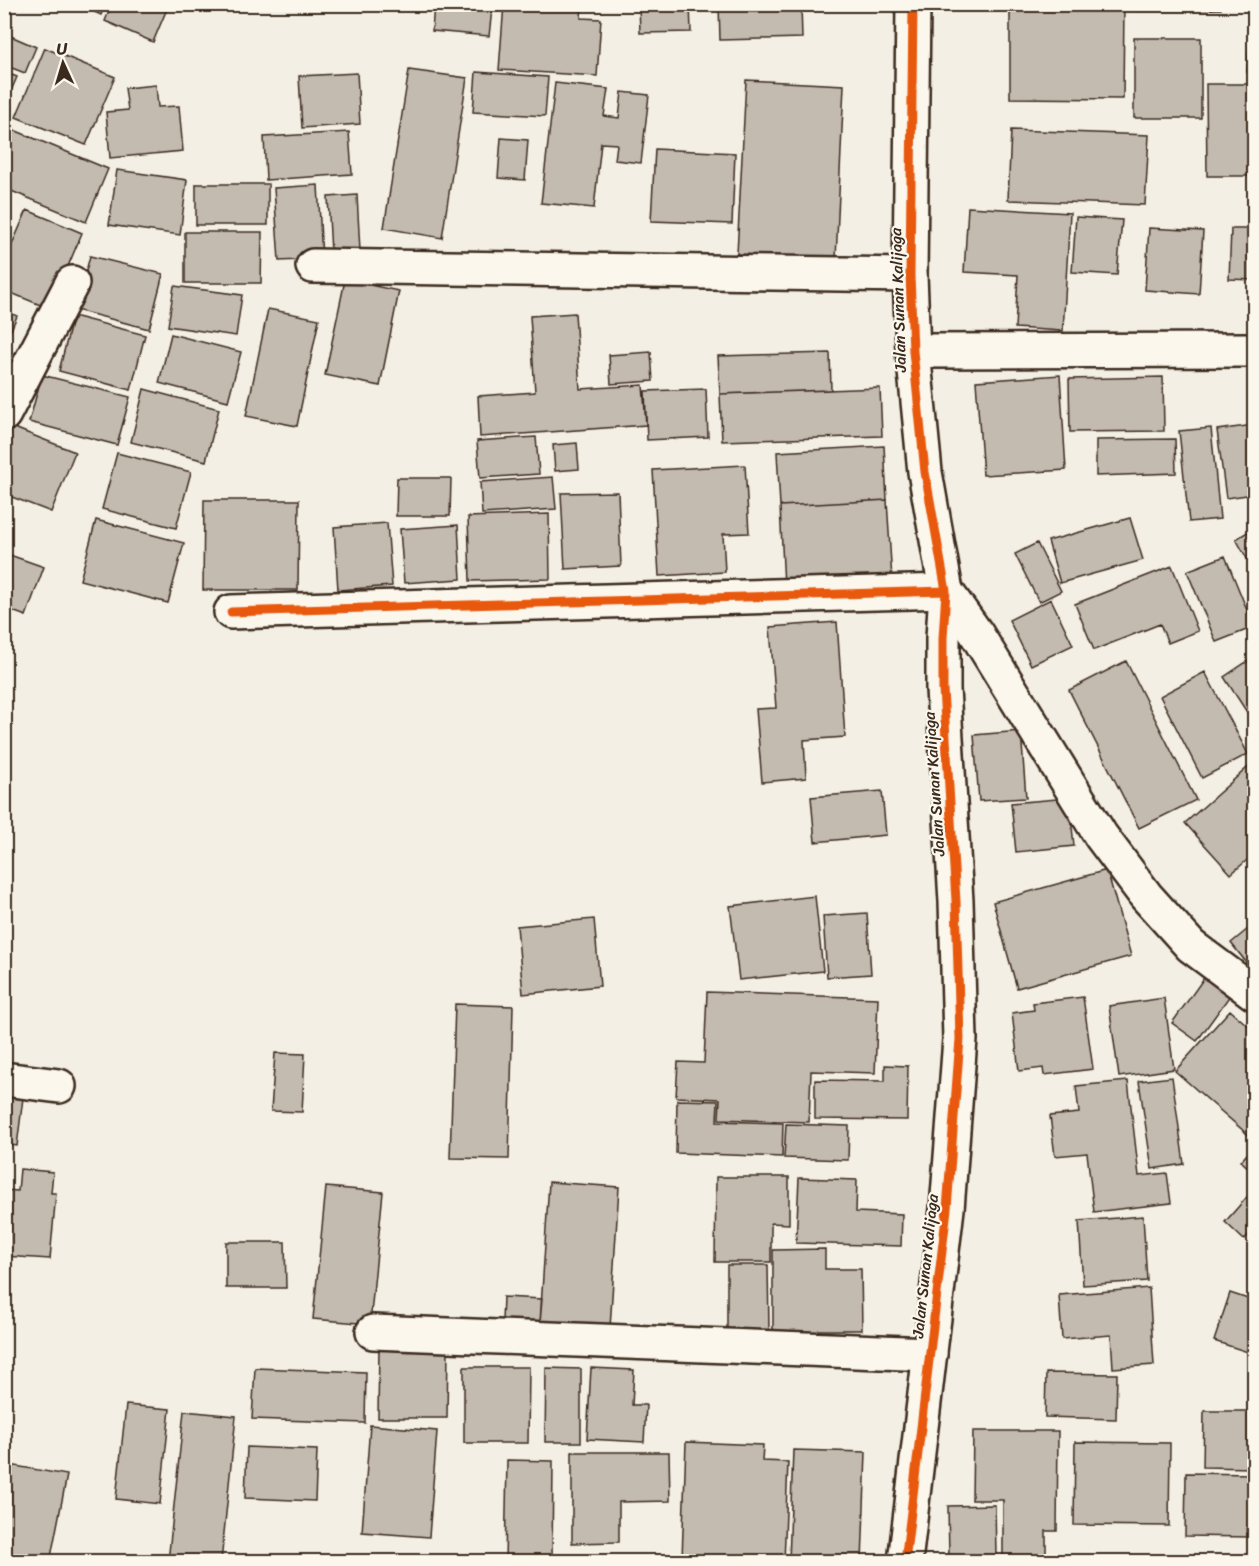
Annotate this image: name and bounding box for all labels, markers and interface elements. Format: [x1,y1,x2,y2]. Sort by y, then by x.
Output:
north arrow [33,33,93,93]
text: U [56,34,70,63]
street label: Jalan Sunan Kalijaga [881,226,915,374]
street label: Jalan Sunan Kalijaga [914,710,954,858]
street label: Jalan Sunan Kalijaga [903,1192,947,1340]

